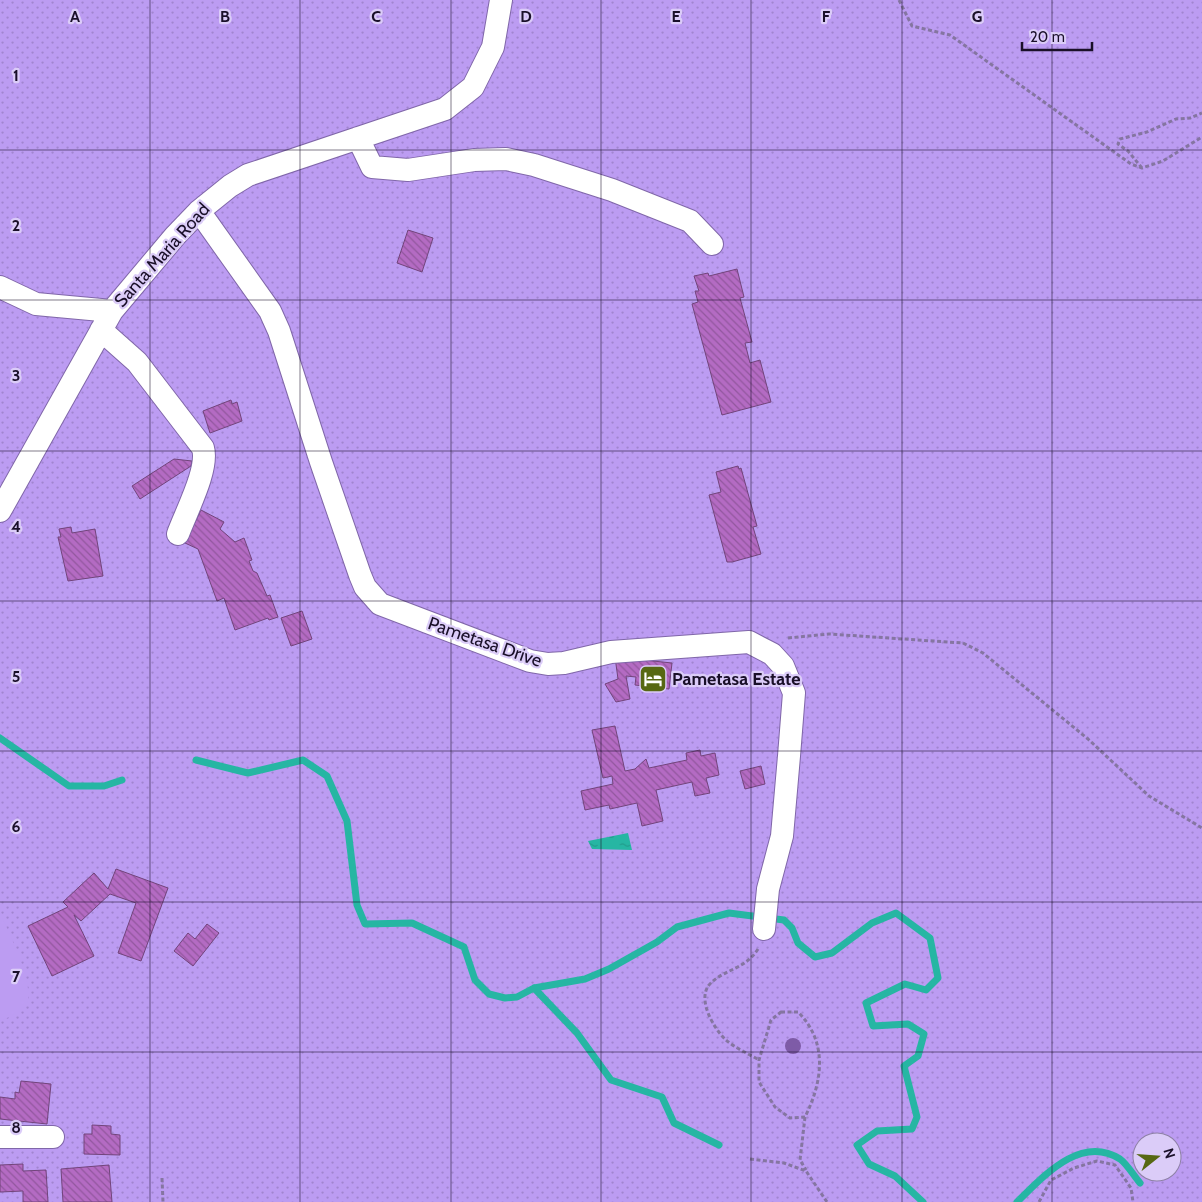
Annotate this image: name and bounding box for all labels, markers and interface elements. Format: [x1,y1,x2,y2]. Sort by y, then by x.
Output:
text: A [70,7,80,26]
text: B [220,7,230,26]
text: C [371,7,381,26]
text: D [520,7,532,26]
text: E [671,7,681,26]
text: F [822,7,831,26]
text: G [972,7,982,26]
scale bar [1022,20,1092,52]
text: 20 m [1030,28,1065,46]
text: 1 [13,66,19,85]
street label: Santa Maria Road [110,199,214,311]
text: 2 [12,216,20,235]
text: 3 [12,366,20,385]
text: 4 [11,517,21,536]
street label: Pametasa Drive [425,612,545,672]
hotel icon: Pametasa Estate [638,664,668,694]
text: 5 [12,667,20,686]
place label: Pametasa Estate [672,668,800,690]
text: 6 [12,817,21,836]
text: 7 [12,967,21,986]
text: 8 [11,1118,21,1137]
north arrow [1132,1132,1182,1182]
text: N [1159,1146,1179,1161]

